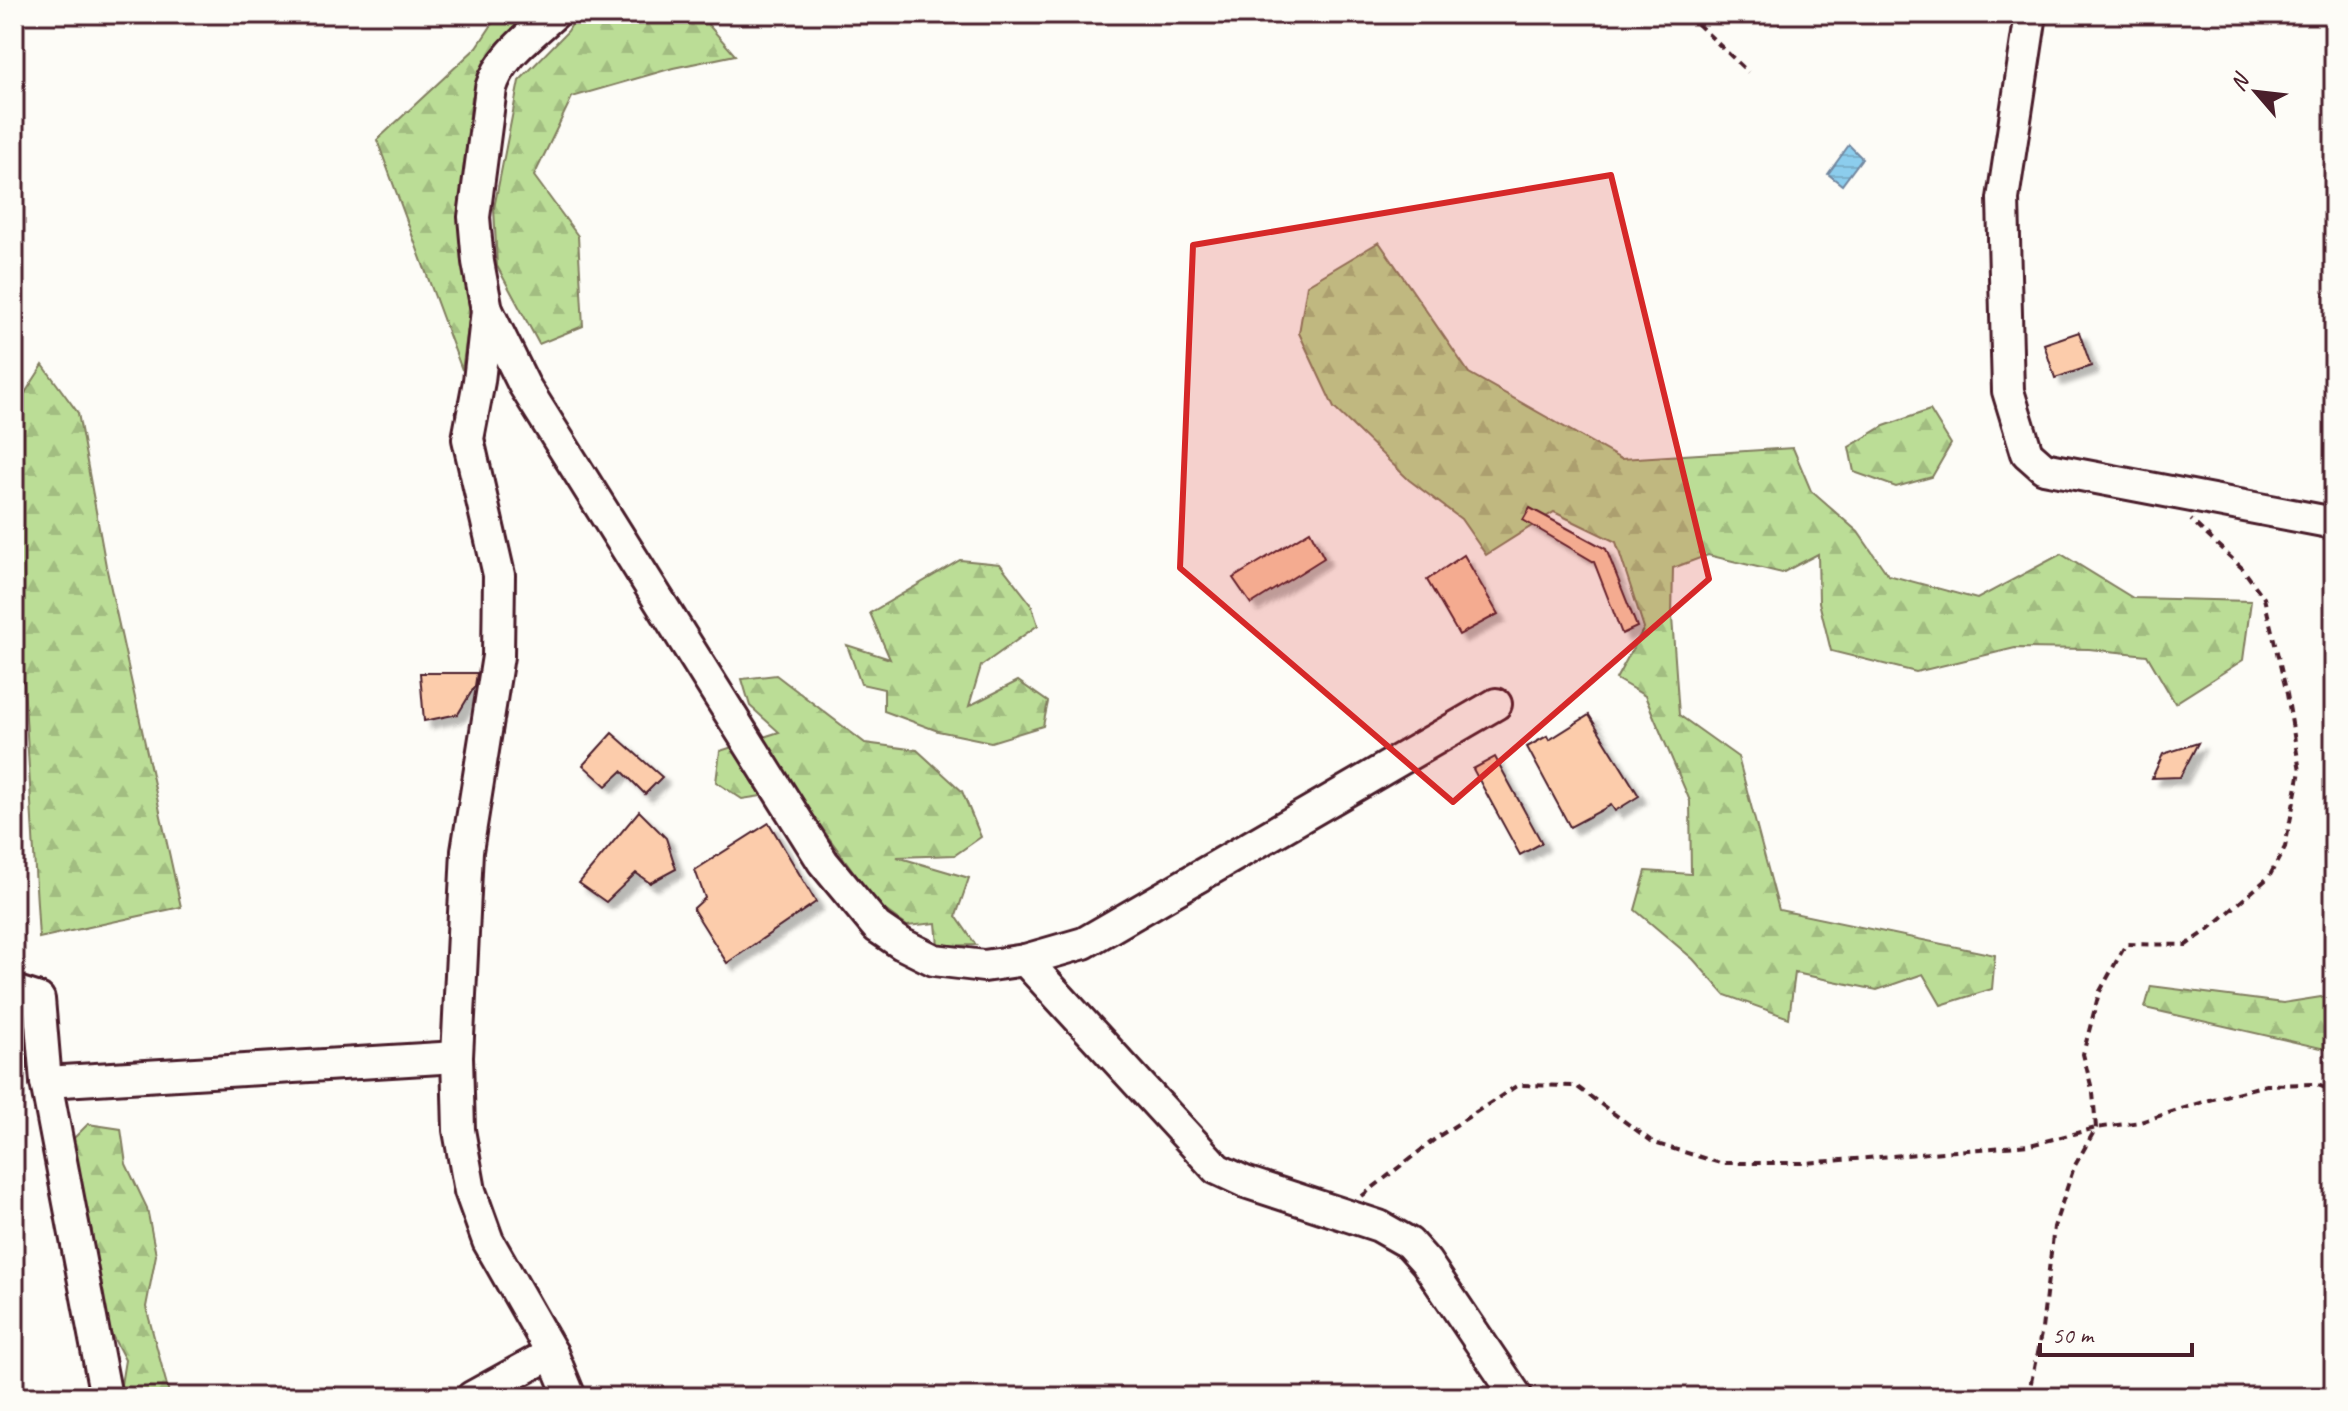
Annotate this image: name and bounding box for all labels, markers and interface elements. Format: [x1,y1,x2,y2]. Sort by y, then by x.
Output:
north arrow [2216,52,2296,132]
text: N [2224,68,2256,96]
scale bar [2040,1307,2192,1357]
text: 50 m [2052,1320,2095,1350]

